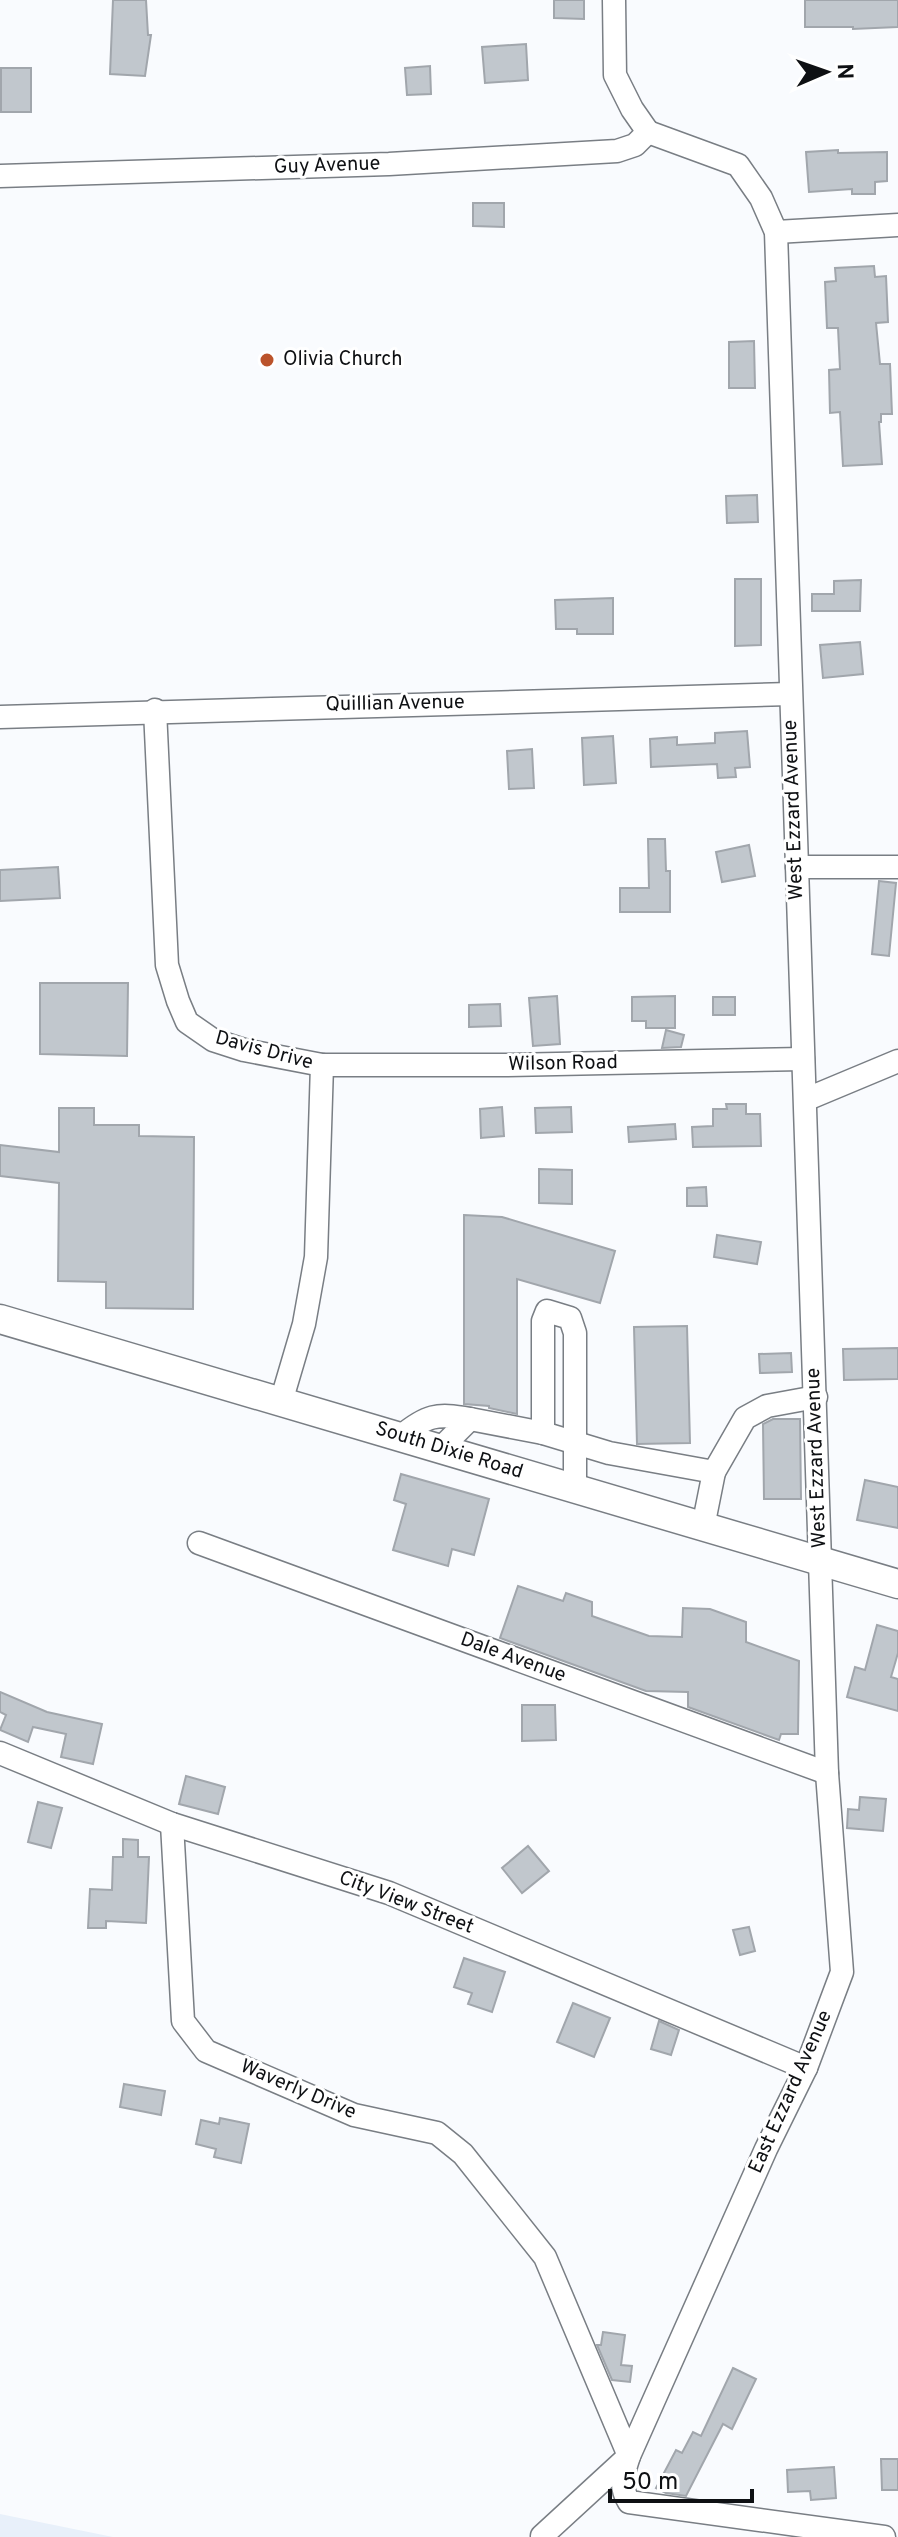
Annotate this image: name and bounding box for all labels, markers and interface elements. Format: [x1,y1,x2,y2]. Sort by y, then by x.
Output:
north arrow [786,32,866,112]
text: N [830,63,857,80]
street label: Guy Avenue [273,151,381,181]
place label: Olivia Church [283,347,403,373]
marker: Olivia Church [258,351,276,369]
street label: Quillian Avenue [325,690,465,718]
street label: West Ezzard Avenue [778,719,810,901]
street label: Davis Drive [212,1025,316,1077]
street label: Wilson Road [508,1050,618,1078]
street label: West Ezzard Avenue [801,1367,833,1549]
street label: South Dixie Road [372,1416,526,1486]
street label: Dale Avenue [457,1627,569,1689]
street label: City View Street [335,1865,477,1941]
street label: East Ezzard Avenue [743,2006,839,2178]
street label: Waverly Drive [236,2054,360,2126]
scale bar [610,2453,752,2503]
text: 50 m [622,2468,678,2498]

